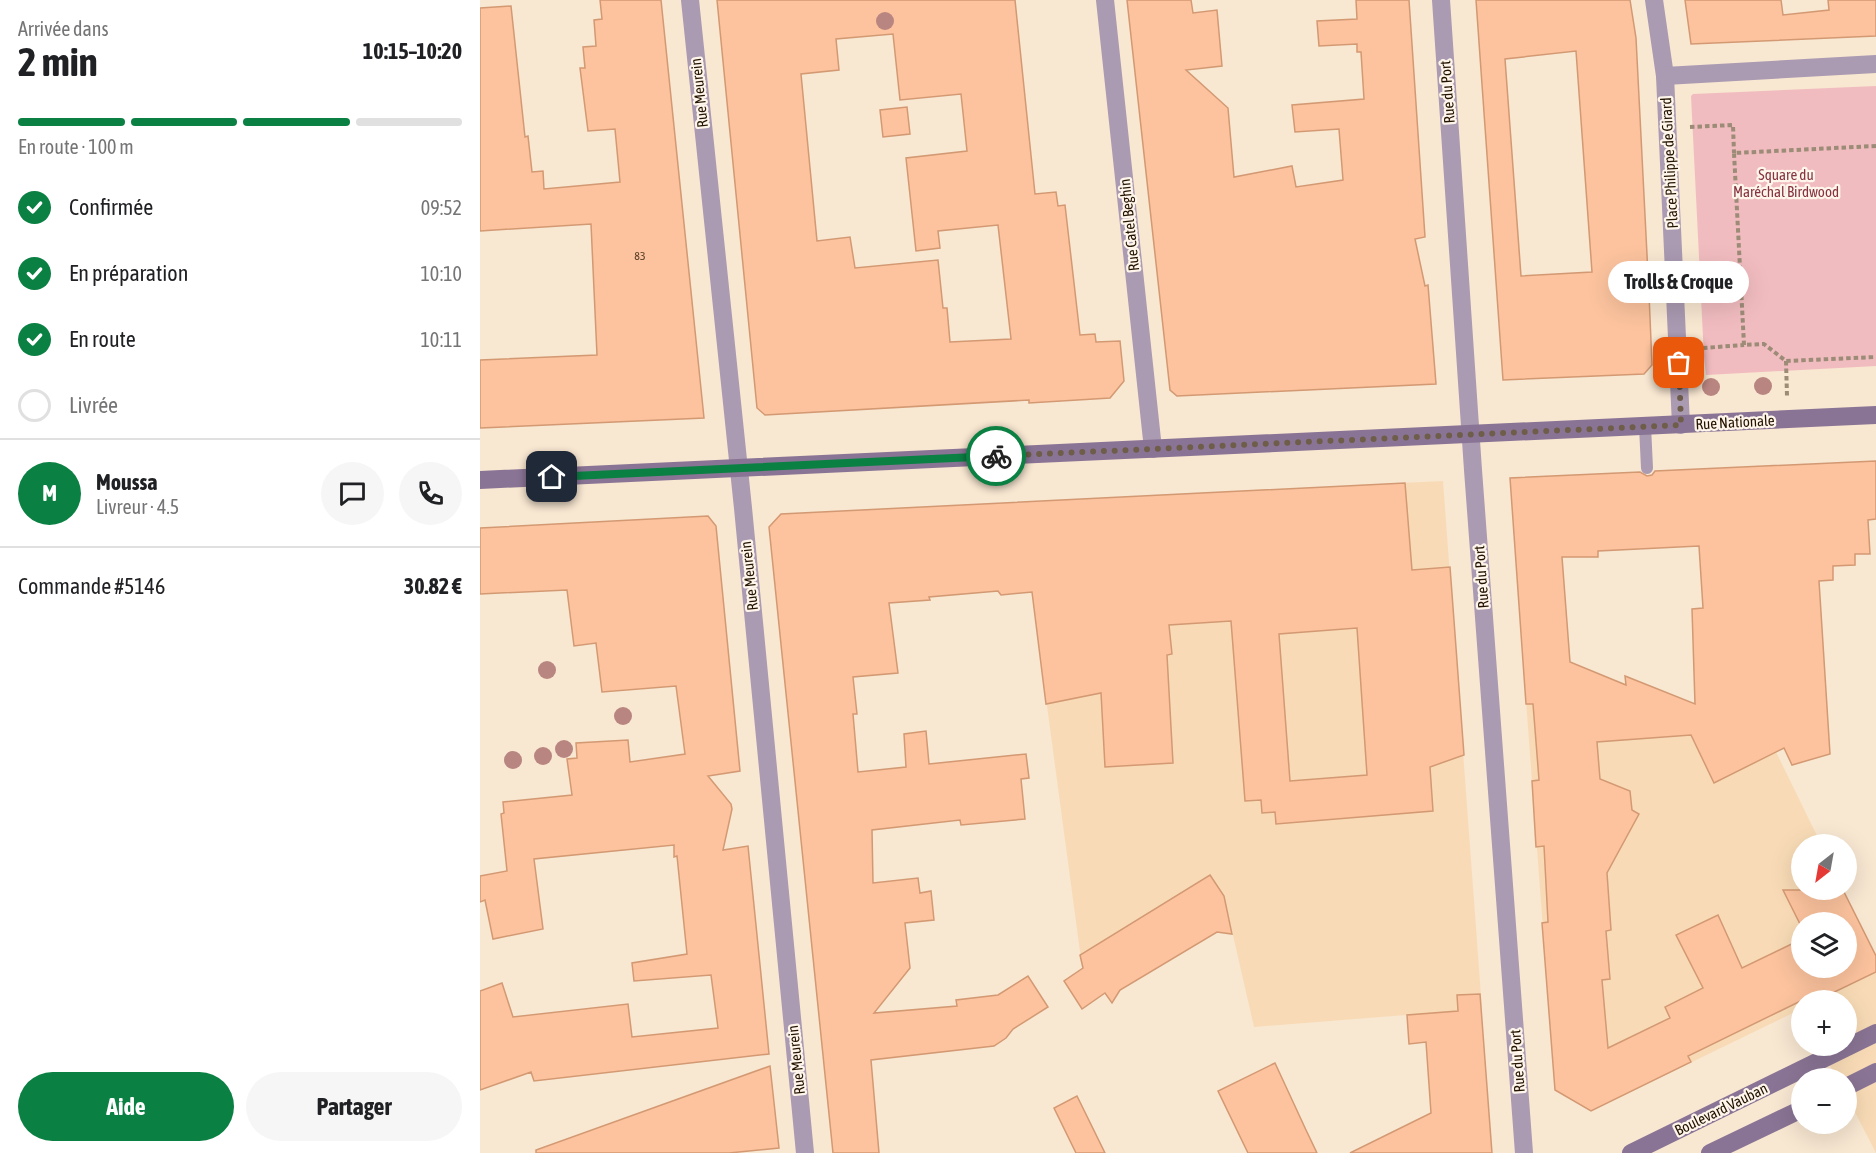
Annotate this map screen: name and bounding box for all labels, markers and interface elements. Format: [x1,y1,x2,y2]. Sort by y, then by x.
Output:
text: Arrivée dans [18,17,109,40]
text: 10:15–10:20 [363,38,462,64]
text: 2 min [18,40,98,84]
street label: Rue Meurein [687,57,711,129]
street label: Rue du Port [1436,60,1458,124]
street label: Place Philippe de Girard [1657,97,1681,229]
text: En route · 100 m [18,135,134,158]
park label: Square du Maréchal Birdwood [1733,166,1839,200]
street label: Rue Catel Beghin [1116,178,1142,272]
icon: check [18,191,51,224]
text: Confirmée [69,194,153,220]
text: 09:52 [421,196,462,219]
house number: 83 [634,249,646,263]
icon: check [18,257,51,290]
text: En préparation [69,260,188,286]
callout: Trolls & Croque [1608,261,1750,303]
text: 10:10 [420,262,462,285]
text: Trolls & Croque [1624,270,1733,293]
icon: check [18,323,51,356]
text: En route [69,326,136,352]
text: 10:11 [420,328,462,351]
pin [1653,337,1704,388]
icon: bag [1662,346,1695,379]
text: Livrée [69,392,118,418]
street label: Rue Nationale [1695,411,1775,433]
courier [966,426,1026,486]
icon: bike [980,440,1013,473]
pin [526,451,577,502]
icon: home [535,460,568,493]
button: chat [321,462,384,525]
button: phone [399,462,462,525]
text: Moussa [96,469,157,495]
text: M [42,480,57,506]
text: Livreur · 4.5 [96,495,179,518]
street label: Rue Meurein [737,540,761,612]
street label: Rue du Port [1470,545,1492,609]
text: Commande #5146 [18,573,165,599]
text: 30.82 € [404,573,462,599]
north arrow [1791,834,1857,900]
map controls [1791,834,1857,1134]
button: layers [1791,912,1857,978]
button: + [1791,990,1857,1056]
street label: Rue Meurein [784,1024,808,1096]
street label: Rue du Port [1506,1029,1528,1093]
button: − [1791,1068,1857,1134]
button: Aide [18,1072,234,1141]
button: Partager [246,1072,462,1141]
street label: Boulevard Vauban [1672,1079,1770,1139]

